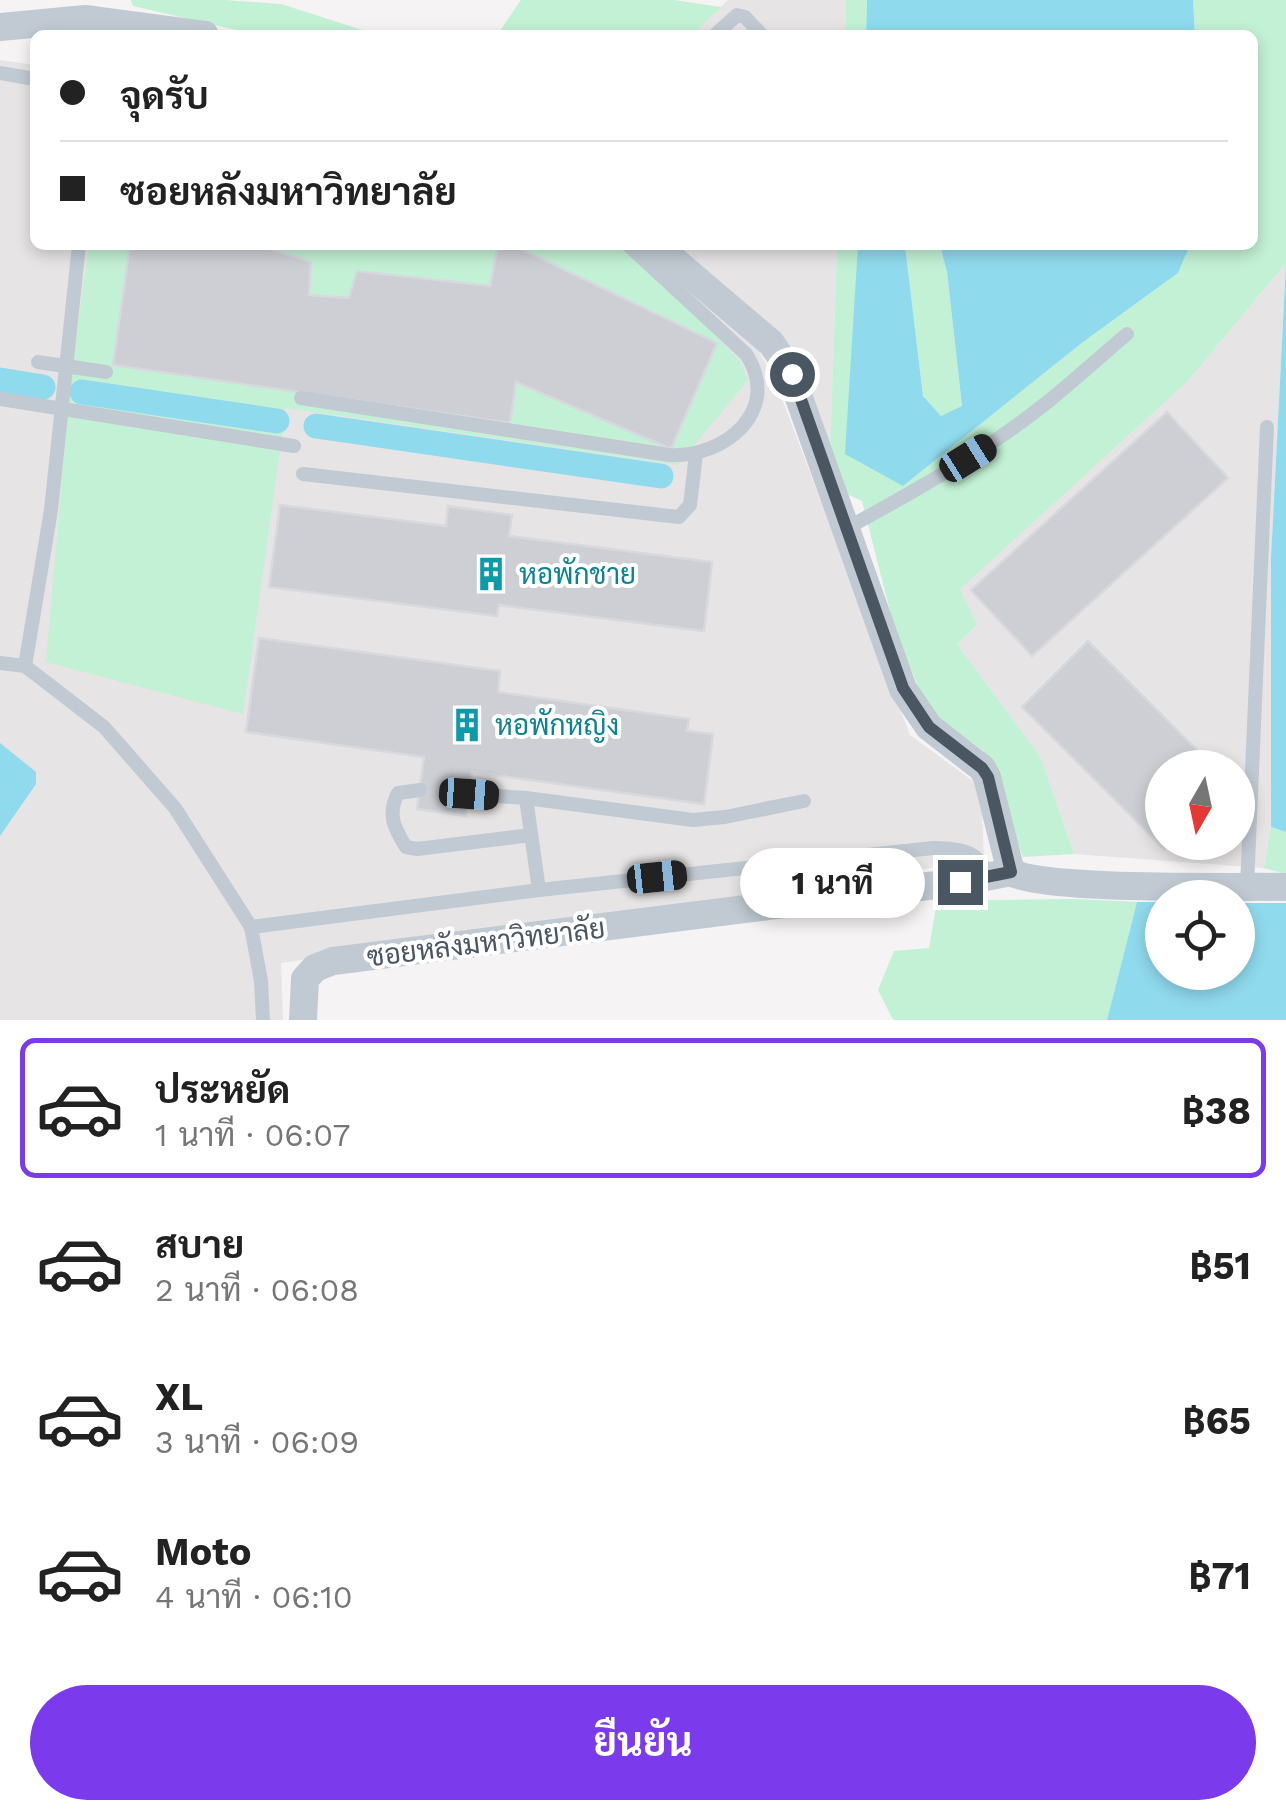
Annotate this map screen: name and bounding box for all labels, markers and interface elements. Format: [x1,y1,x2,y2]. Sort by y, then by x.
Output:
text: จุดรับ [120,74,209,118]
text: ซอยหลังมหาวิทยาลัย [120,170,457,214]
route start [770,352,815,397]
car [935,429,1001,487]
building icon: หอพักชาย [472,555,510,593]
place label: หอพักชาย [519,556,636,591]
building icon: หอพักหญิง [448,706,486,744]
place label: หอพักหญิง [495,707,619,743]
north arrow [1145,750,1255,860]
map controls [1145,750,1255,990]
car [438,777,500,811]
callout: 1 นาที [740,847,925,917]
car [626,859,688,895]
route end [938,860,983,905]
text: 1 นาที [792,864,873,902]
button: locate [1145,880,1255,990]
street label: ซอยหลังมหาวิทยาลัย [365,910,607,973]
icon: car [35,1063,125,1153]
text: ประหยัด [155,1068,290,1112]
text: ฿38 [1182,1089,1251,1133]
text: 1 นาที · 06:07 [155,1116,350,1154]
icon: car [35,1218,125,1308]
text: สบาย [155,1223,244,1267]
text: ฿51 [1190,1244,1251,1288]
text: 2 นาที · 06:08 [155,1271,359,1309]
icon: car [35,1373,125,1463]
text: XL [155,1375,203,1419]
text: ฿65 [1183,1399,1251,1443]
text: 3 นาที · 06:09 [155,1423,359,1461]
icon: car [35,1528,125,1618]
text: Moto [155,1530,251,1574]
text: ฿71 [1189,1554,1251,1598]
text: 4 นาที · 06:10 [155,1578,353,1616]
button: ยืนยัน [30,1685,1256,1800]

